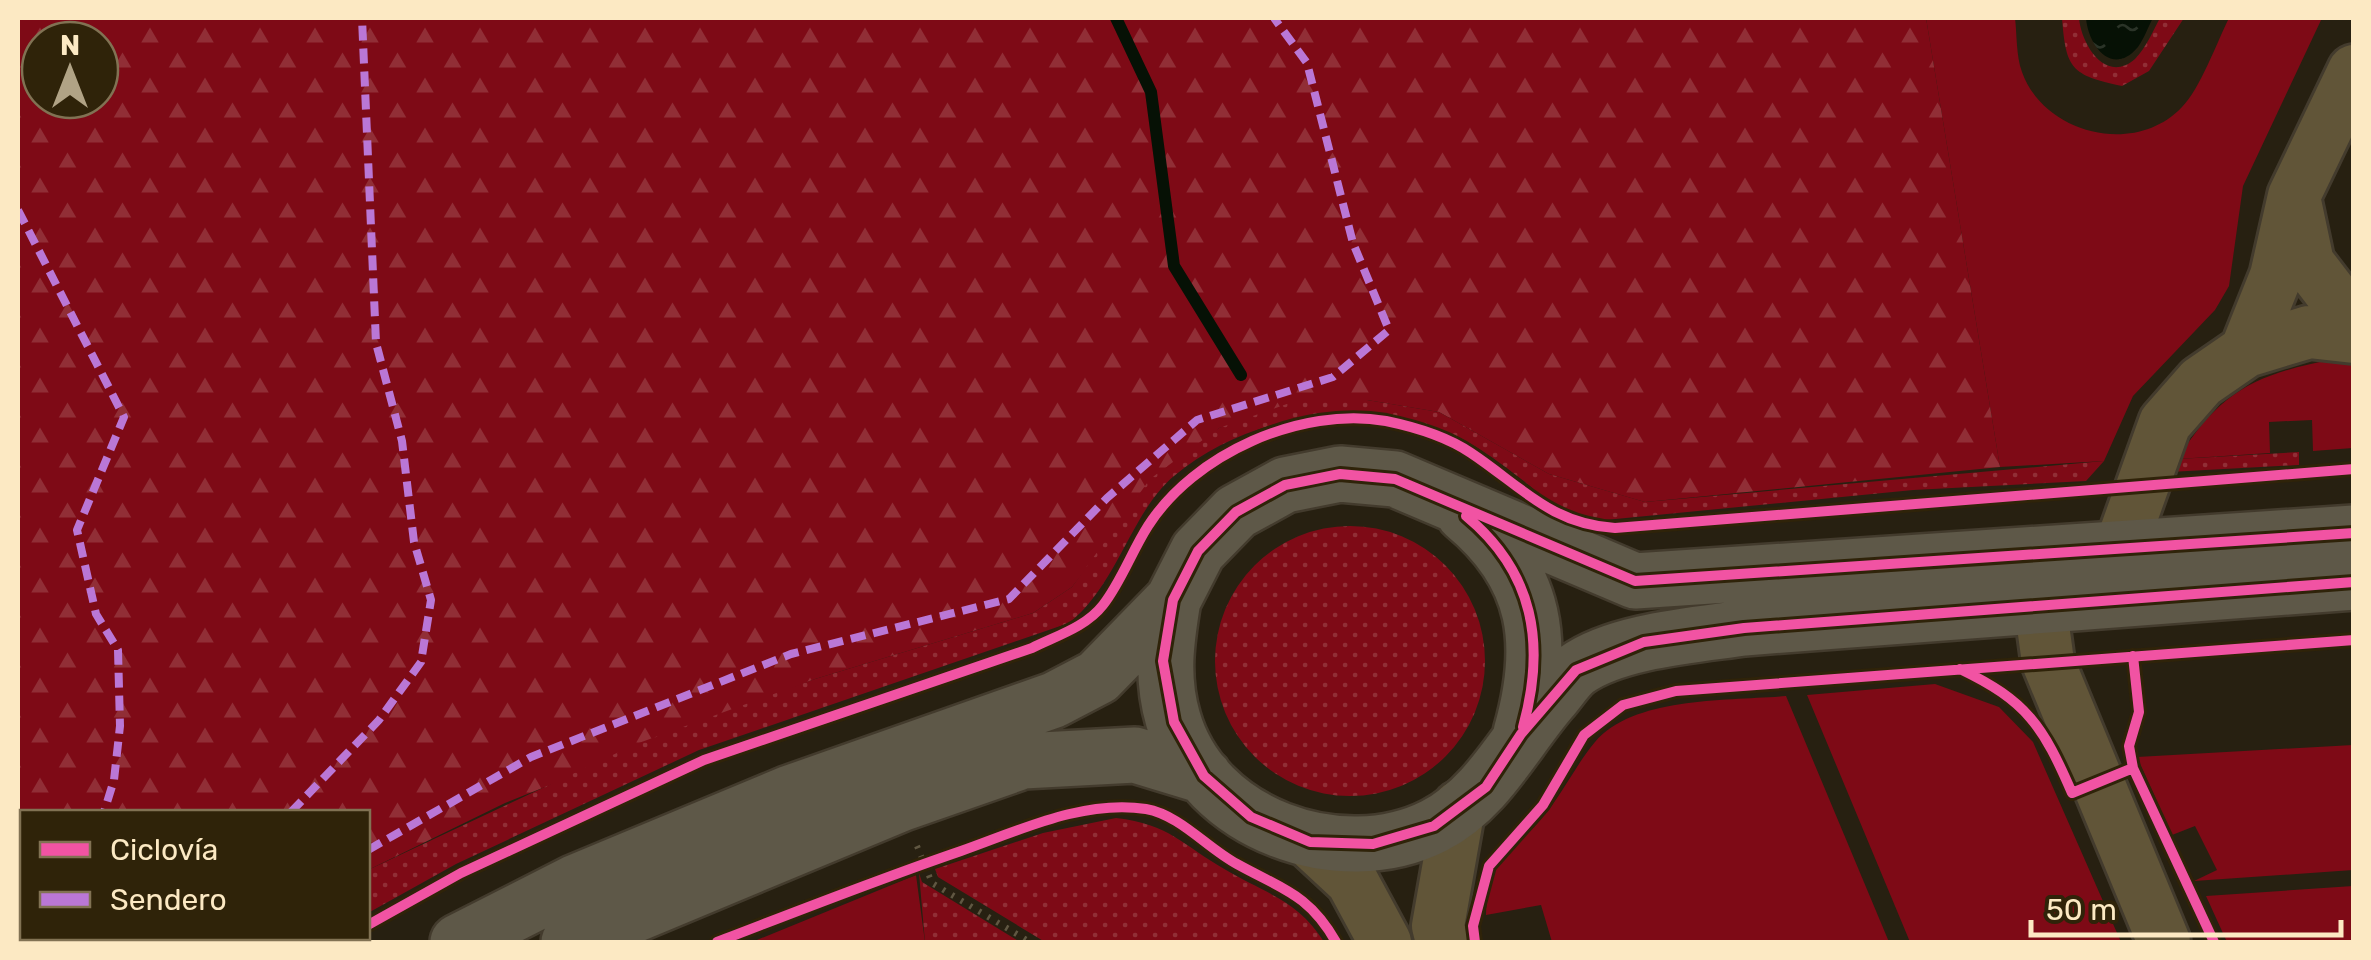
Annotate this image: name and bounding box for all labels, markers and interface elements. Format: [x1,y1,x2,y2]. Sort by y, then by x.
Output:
north arrow [20,20,120,120]
text: N [60,29,80,62]
legend [20,810,370,940]
text: Ciclovía [110,832,218,868]
scale bar [2031,875,2341,937]
text: Sendero [110,882,227,918]
text: 50 m [2046,892,2117,928]

